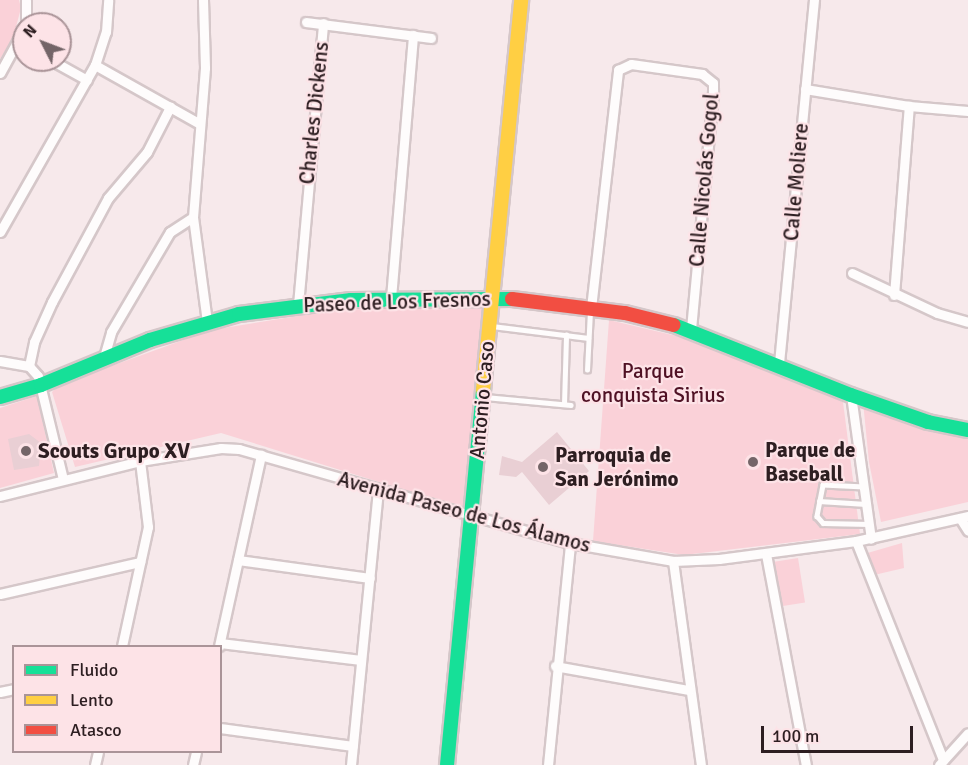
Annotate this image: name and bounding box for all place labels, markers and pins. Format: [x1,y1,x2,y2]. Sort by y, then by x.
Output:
place label: Parque de Baseball [765,437,855,487]
place label: Scouts Grupo XV [38,438,190,464]
place label: Parroquia de San Jerónimo [555,442,679,492]
marker: Scouts Grupo XV [19,444,33,458]
marker: Parque de Baseball [746,455,760,469]
marker: Parroquia de San Jerónimo [536,460,550,474]

